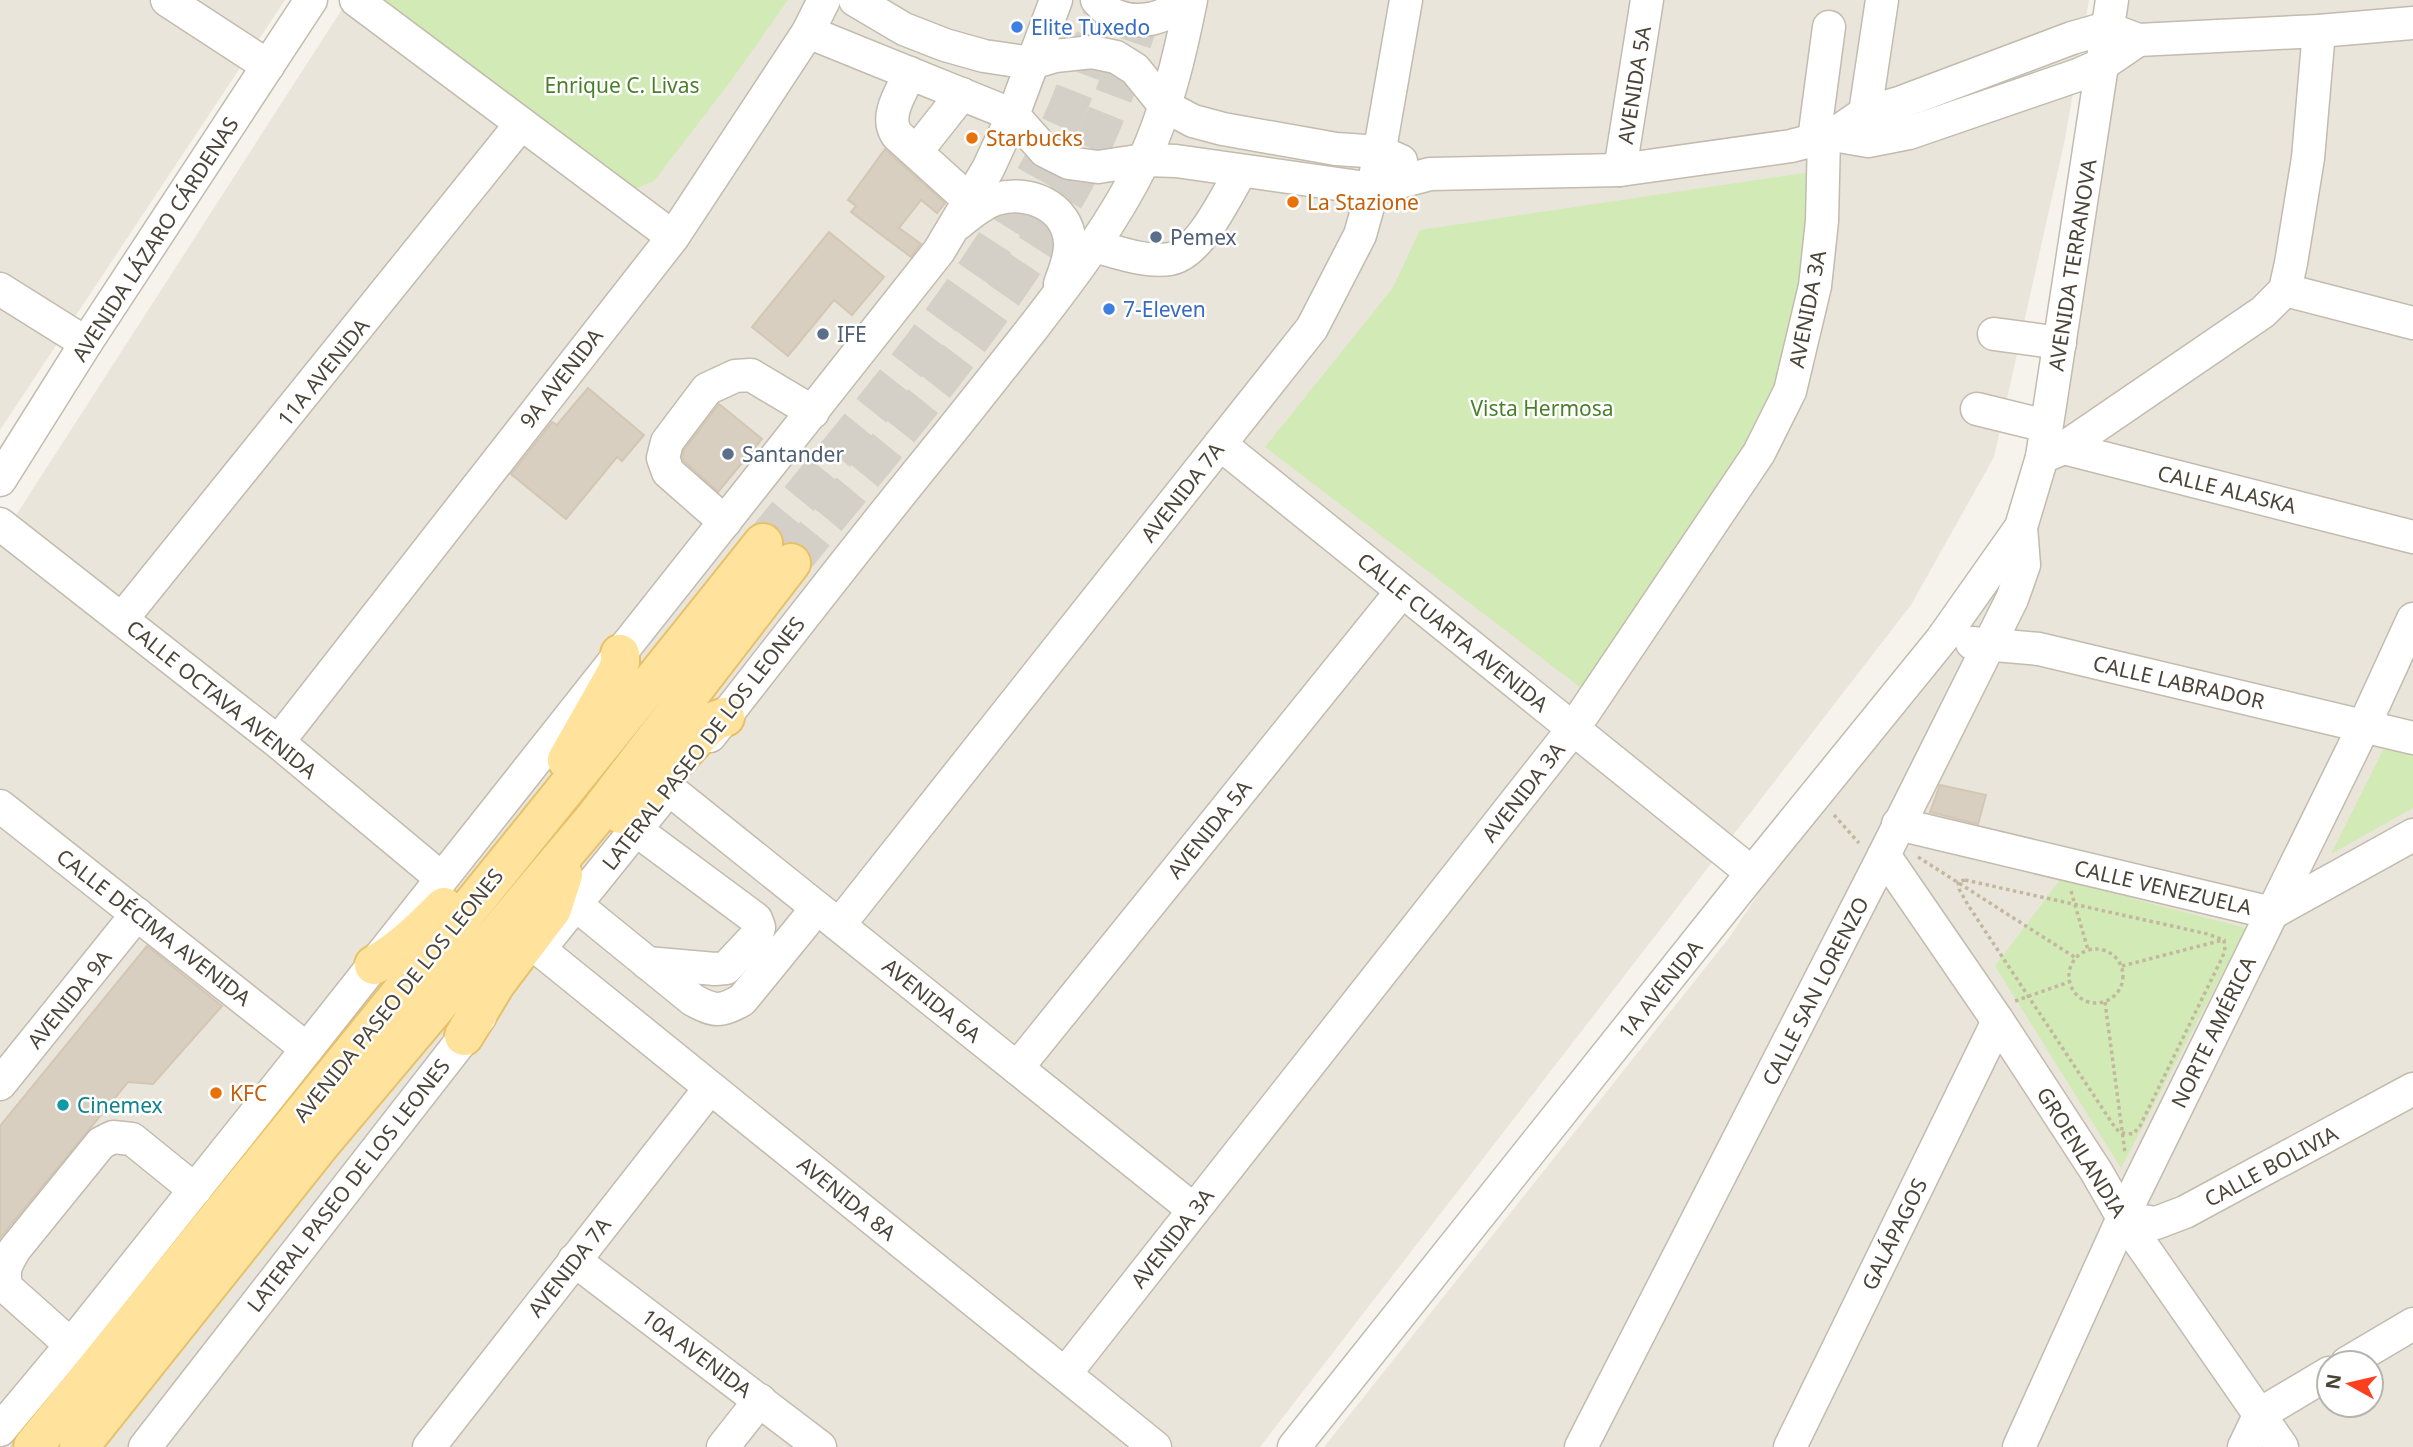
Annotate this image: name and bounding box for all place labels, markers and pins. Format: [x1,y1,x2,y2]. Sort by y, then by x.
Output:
place label: Elite Tuxedo [1031,13,1150,41]
marker: Elite Tuxedo [1009,19,1025,35]
place label: Starbucks [986,124,1083,152]
marker: Starbucks [964,130,980,146]
place label: La Stazione [1307,188,1419,216]
marker: La Stazione [1285,194,1301,210]
place label: Pemex [1170,223,1237,251]
marker: Pemex [1148,229,1164,245]
place label: 7-Eleven [1123,295,1206,323]
marker: 7-Eleven [1101,301,1117,317]
place label: IFE [837,320,867,348]
marker: IFE [815,326,831,342]
place label: Santander [742,440,844,468]
marker: Santander [720,446,736,462]
place label: KFC [230,1079,267,1107]
marker: KFC [208,1085,224,1101]
place label: Cinemex [77,1091,163,1119]
marker: Cinemex [55,1097,71,1113]

